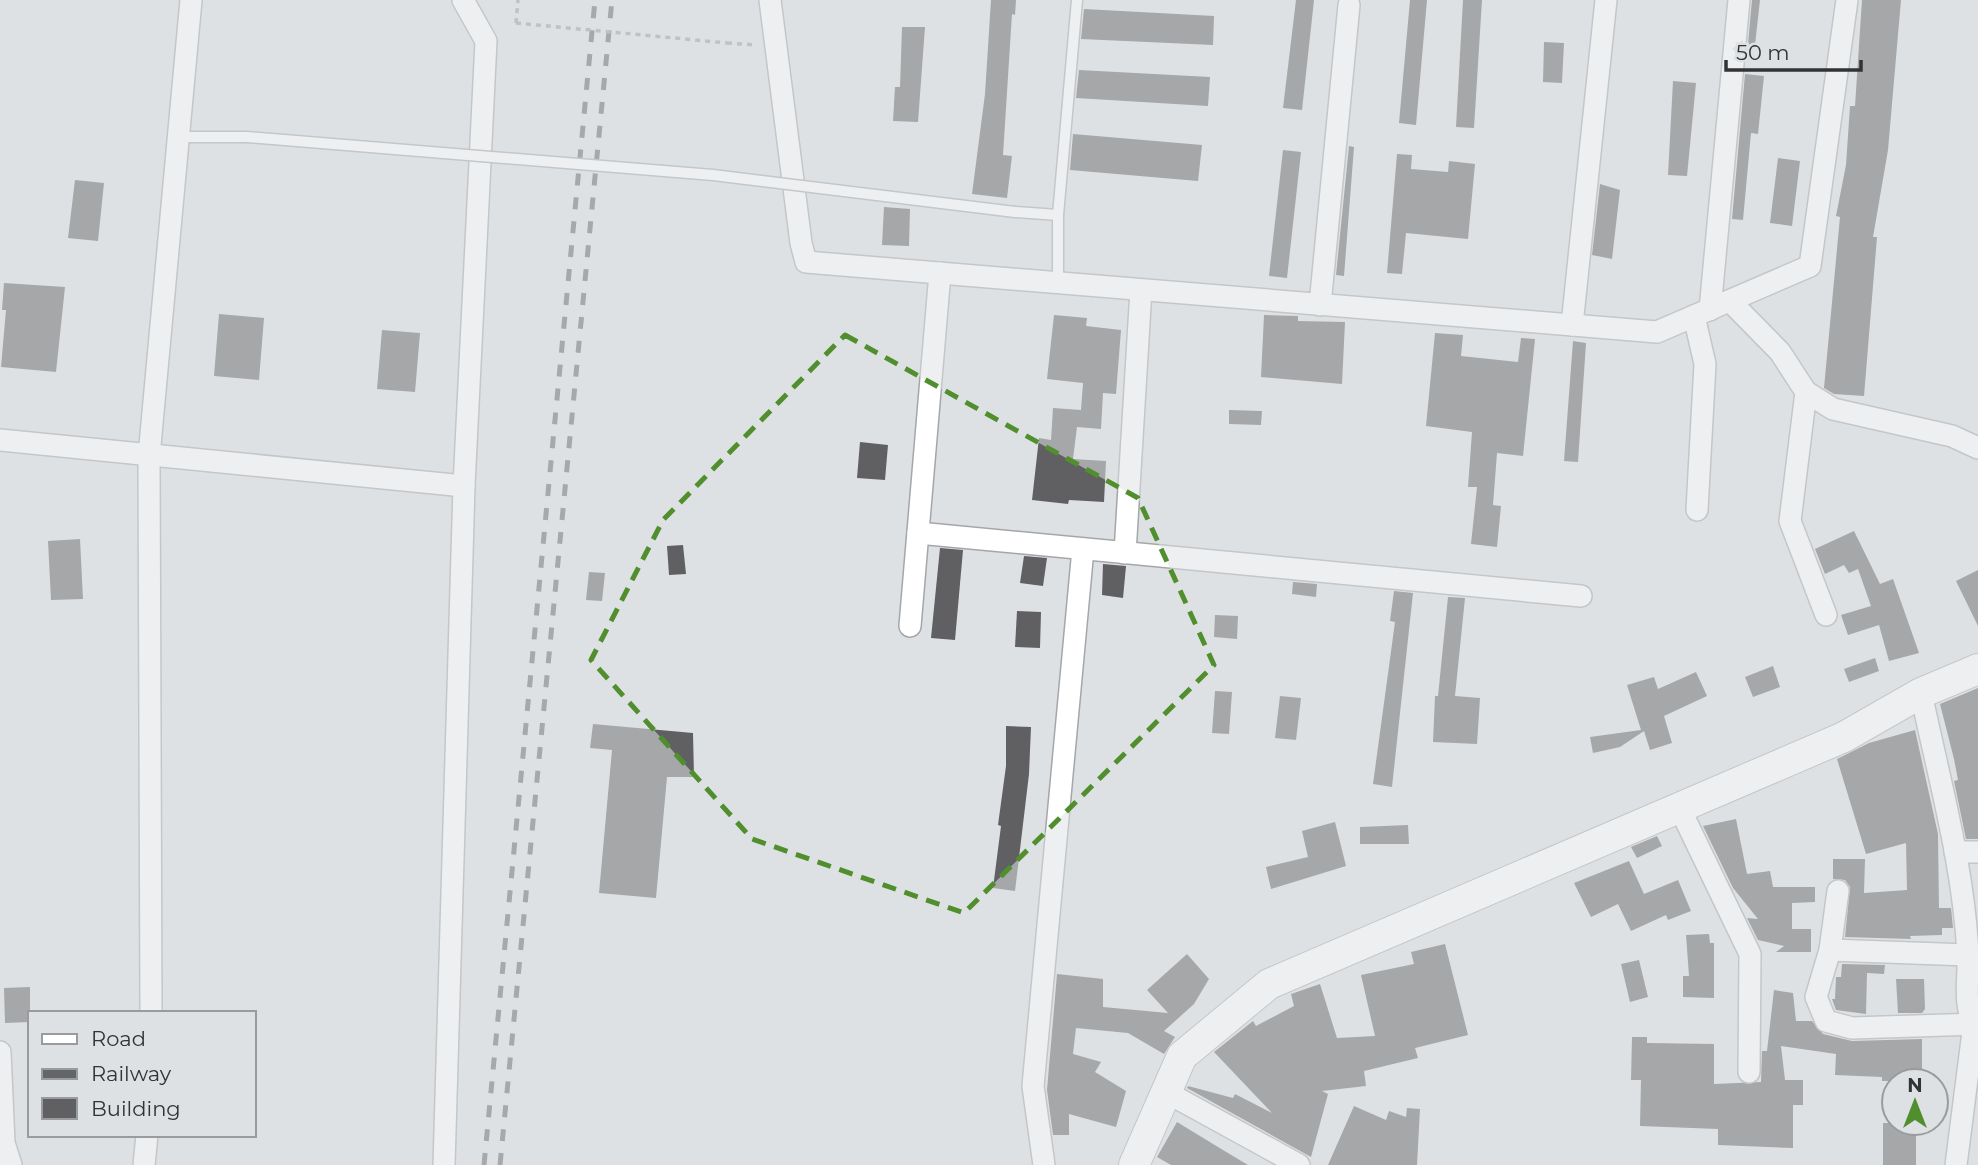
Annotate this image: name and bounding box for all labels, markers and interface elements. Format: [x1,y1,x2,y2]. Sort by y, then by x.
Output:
scale bar [1726,28,1861,72]
text: 50 m [1736,40,1790,65]
legend [28,1011,256,1137]
text: Road [91,1026,146,1051]
text: Railway [91,1061,172,1086]
north arrow [1880,1067,1950,1137]
text: N [1907,1074,1923,1097]
text: Building [91,1096,181,1121]

